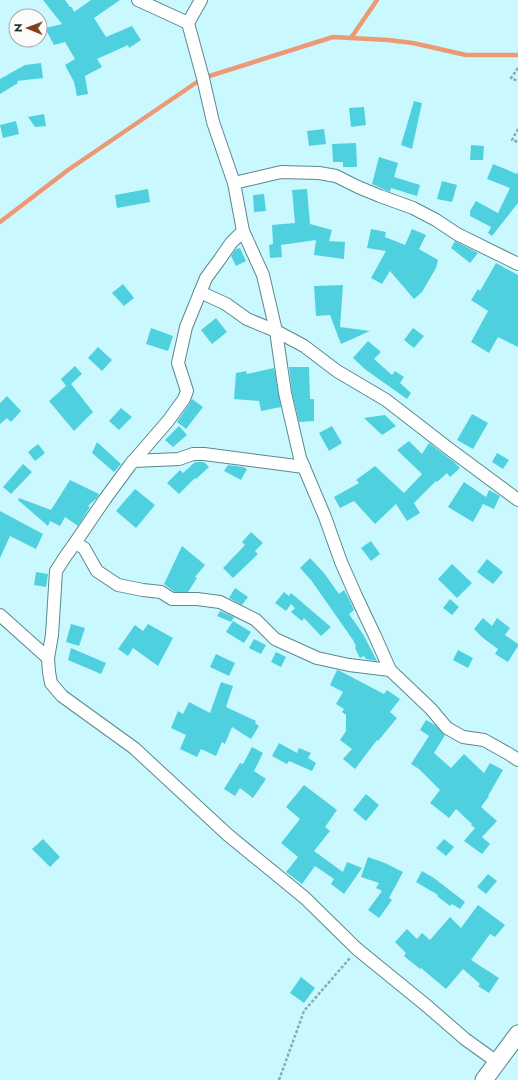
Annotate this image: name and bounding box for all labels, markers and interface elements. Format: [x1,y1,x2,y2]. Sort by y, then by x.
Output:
north arrow [8,8,48,48]
text: N [10,23,26,32]

